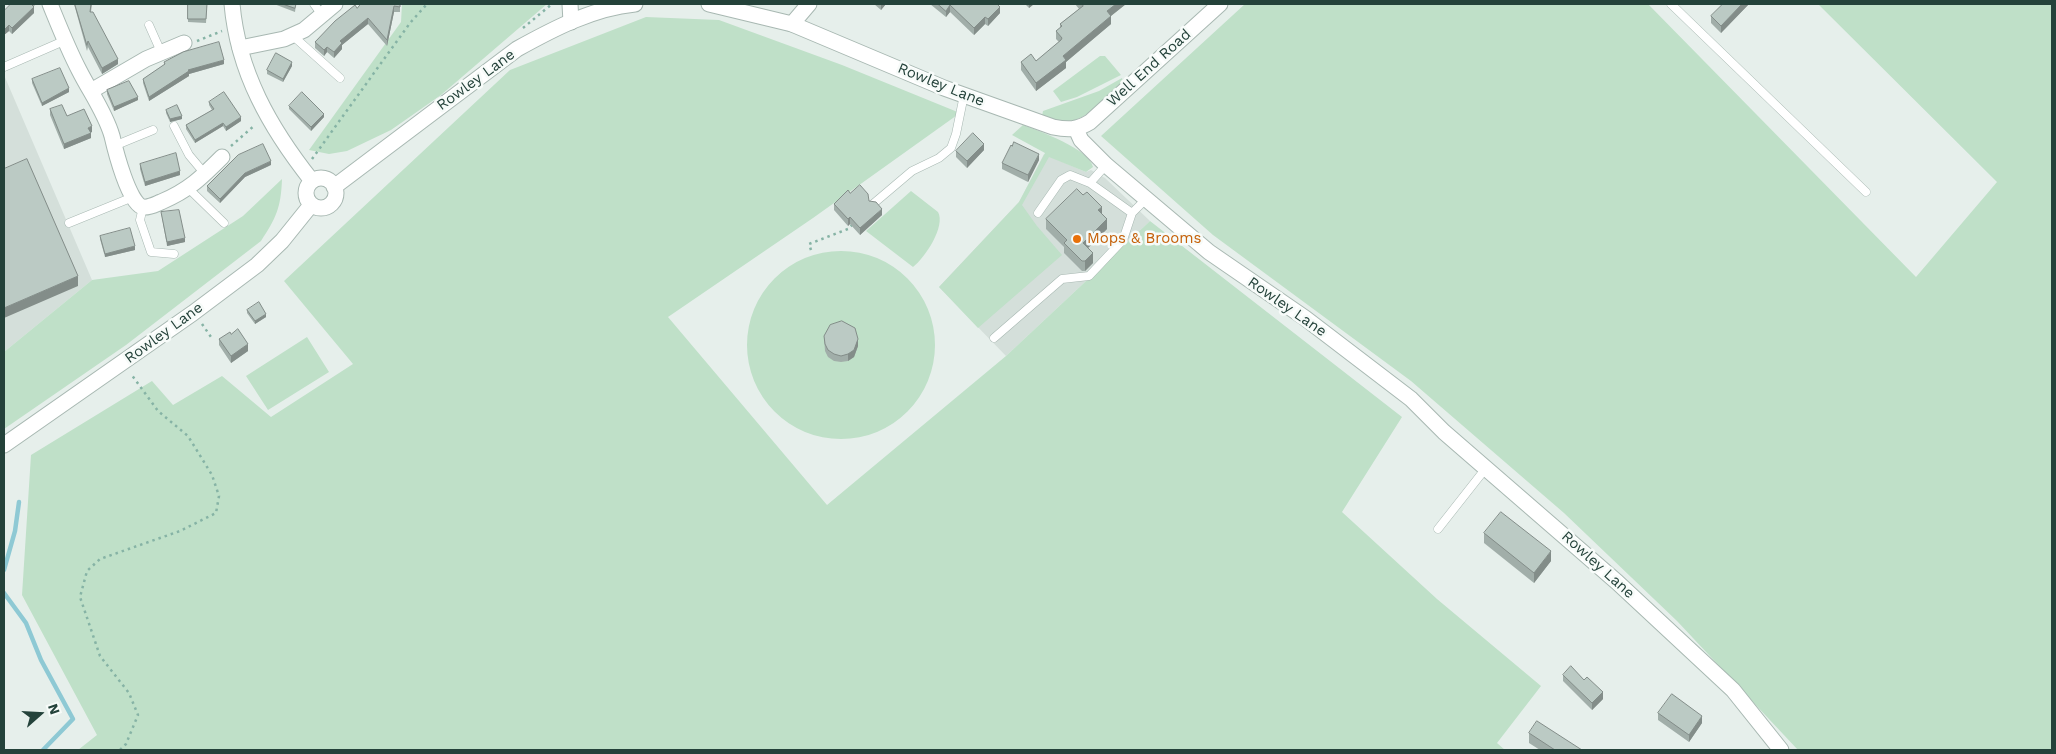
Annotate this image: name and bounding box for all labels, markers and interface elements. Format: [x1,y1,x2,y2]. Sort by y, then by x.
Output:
street label: Well End Road [1103,26,1195,110]
street label: Rowley Lane [433,46,519,114]
street label: Rowley Lane [895,59,987,111]
place label: Mops & Brooms [1087,230,1201,248]
marker: Mops & Brooms [1071,233,1083,245]
street label: Rowley Lane [1244,273,1330,341]
street label: Rowley Lane [121,299,207,367]
street label: Rowley Lane [1558,527,1638,603]
north arrow [15,689,65,739]
text: N [45,702,63,717]

